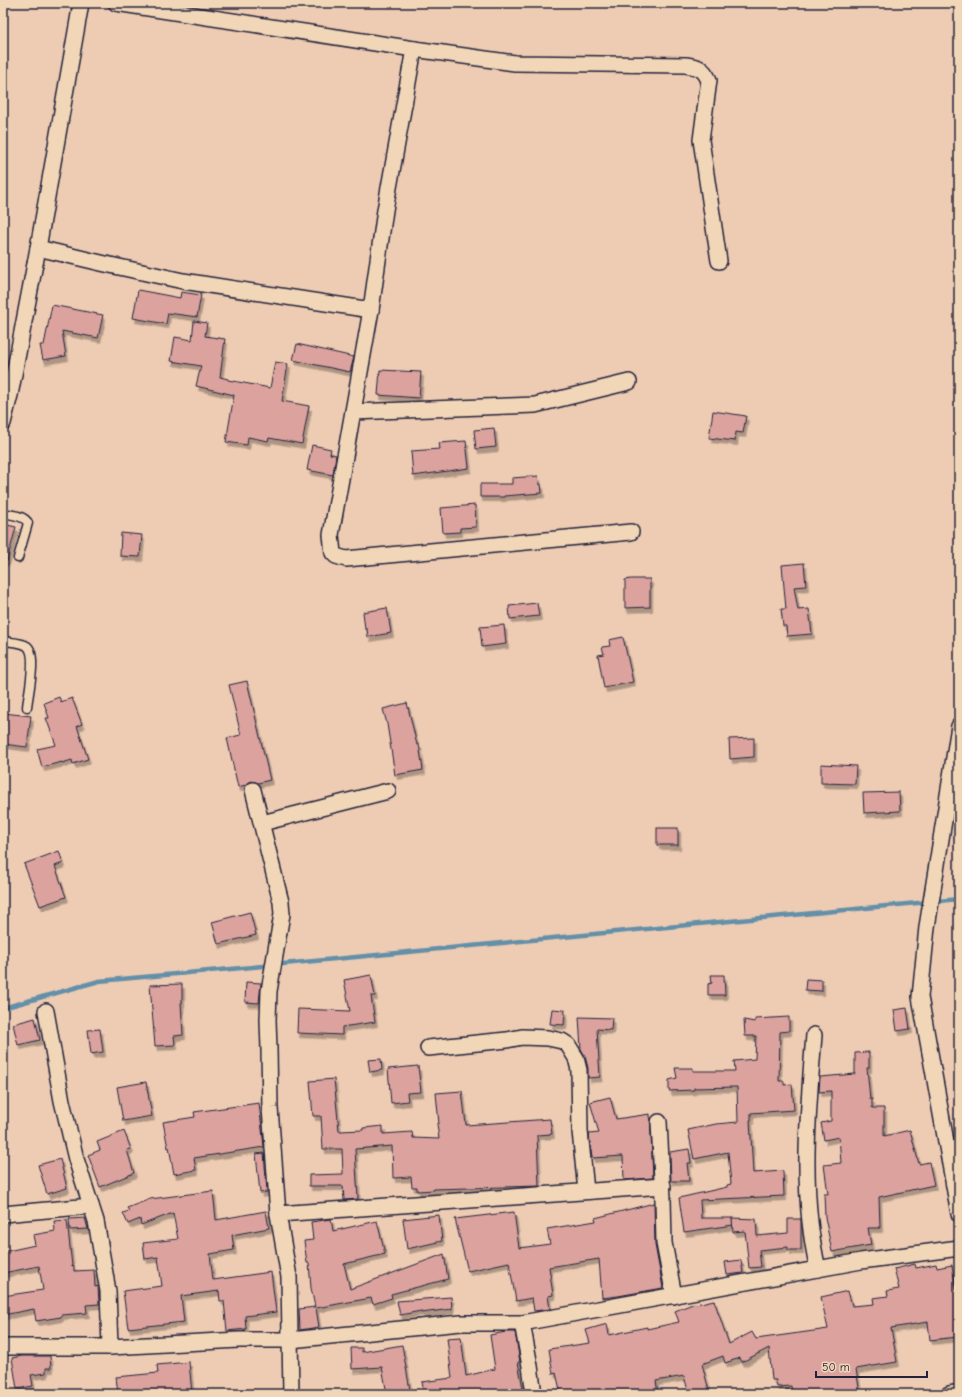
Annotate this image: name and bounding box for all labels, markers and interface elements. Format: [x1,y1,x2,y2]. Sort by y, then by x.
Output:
scale bar [816,1353,927,1379]
text: 50 m [822,1360,850,1374]

